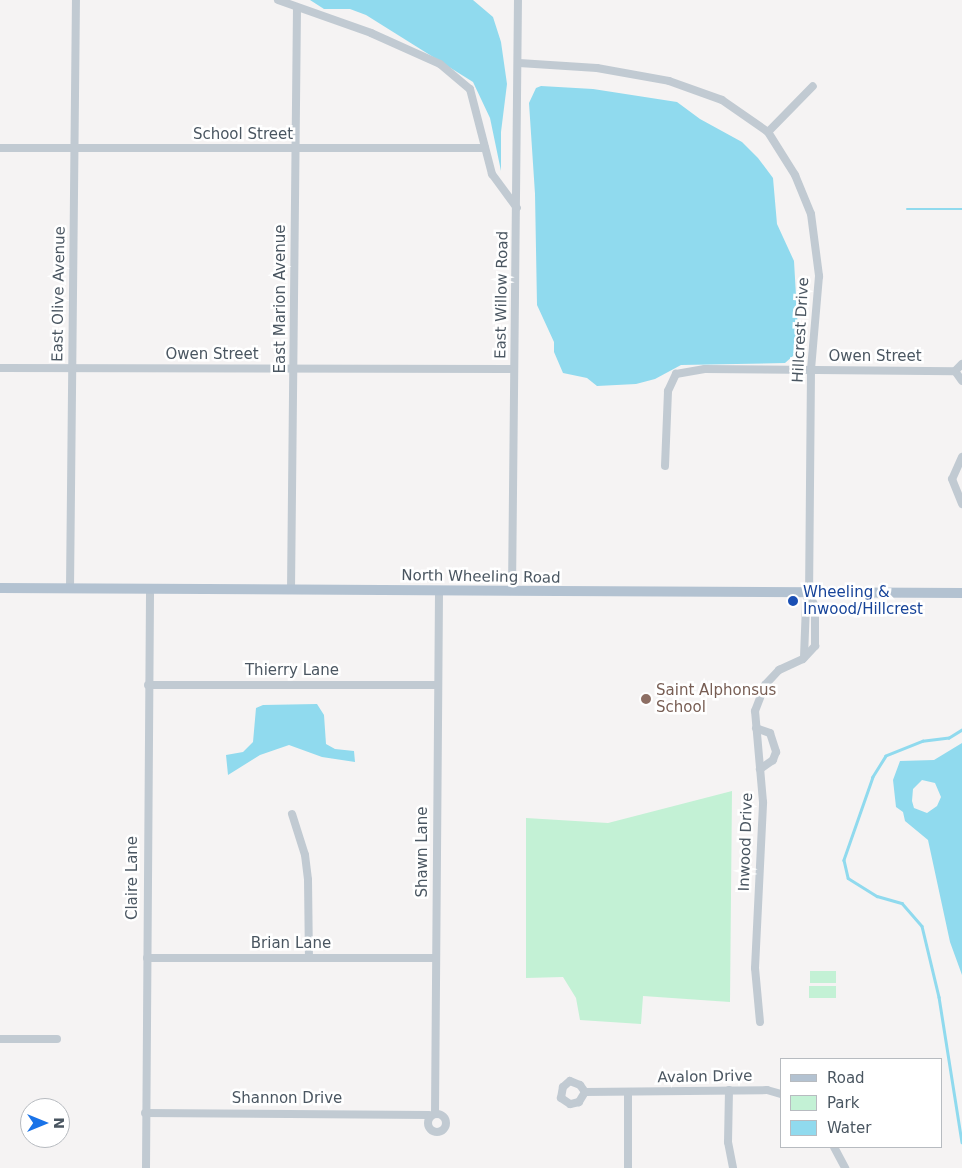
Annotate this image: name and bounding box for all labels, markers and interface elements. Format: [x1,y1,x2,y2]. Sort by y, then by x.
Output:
street label: School Street [193,126,293,144]
street label: East Marion Avenue [272,225,290,373]
street label: East Olive Avenue [49,226,69,362]
street label: East Willow Road [492,231,512,359]
street label: Hillcrest Drive [789,277,813,383]
street label: Owen Street [165,346,259,364]
street label: Owen Street [828,348,922,366]
street label: North Wheeling Road [401,567,561,587]
place label: Wheeling & Inwood/Hillcrest [803,583,923,618]
marker: Wheeling & Inwood/Hillcrest [787,595,799,607]
street label: Thierry Lane [245,662,339,680]
place label: Saint Alphonsus School [656,681,776,716]
marker: Saint Alphonsus School [640,693,652,705]
street label: Inwood Drive [735,792,757,892]
street label: Shawn Lane [414,806,432,898]
street label: Claire Lane [124,836,142,920]
street label: Brian Lane [251,935,331,953]
legend [780,1058,942,1148]
street label: Avalon Drive [657,1067,753,1087]
text: Road [827,1069,865,1087]
street label: Shannon Drive [232,1090,342,1108]
text: Park [827,1094,859,1112]
north arrow [20,1098,70,1148]
text: N [51,1117,67,1129]
text: Water [827,1119,871,1137]

